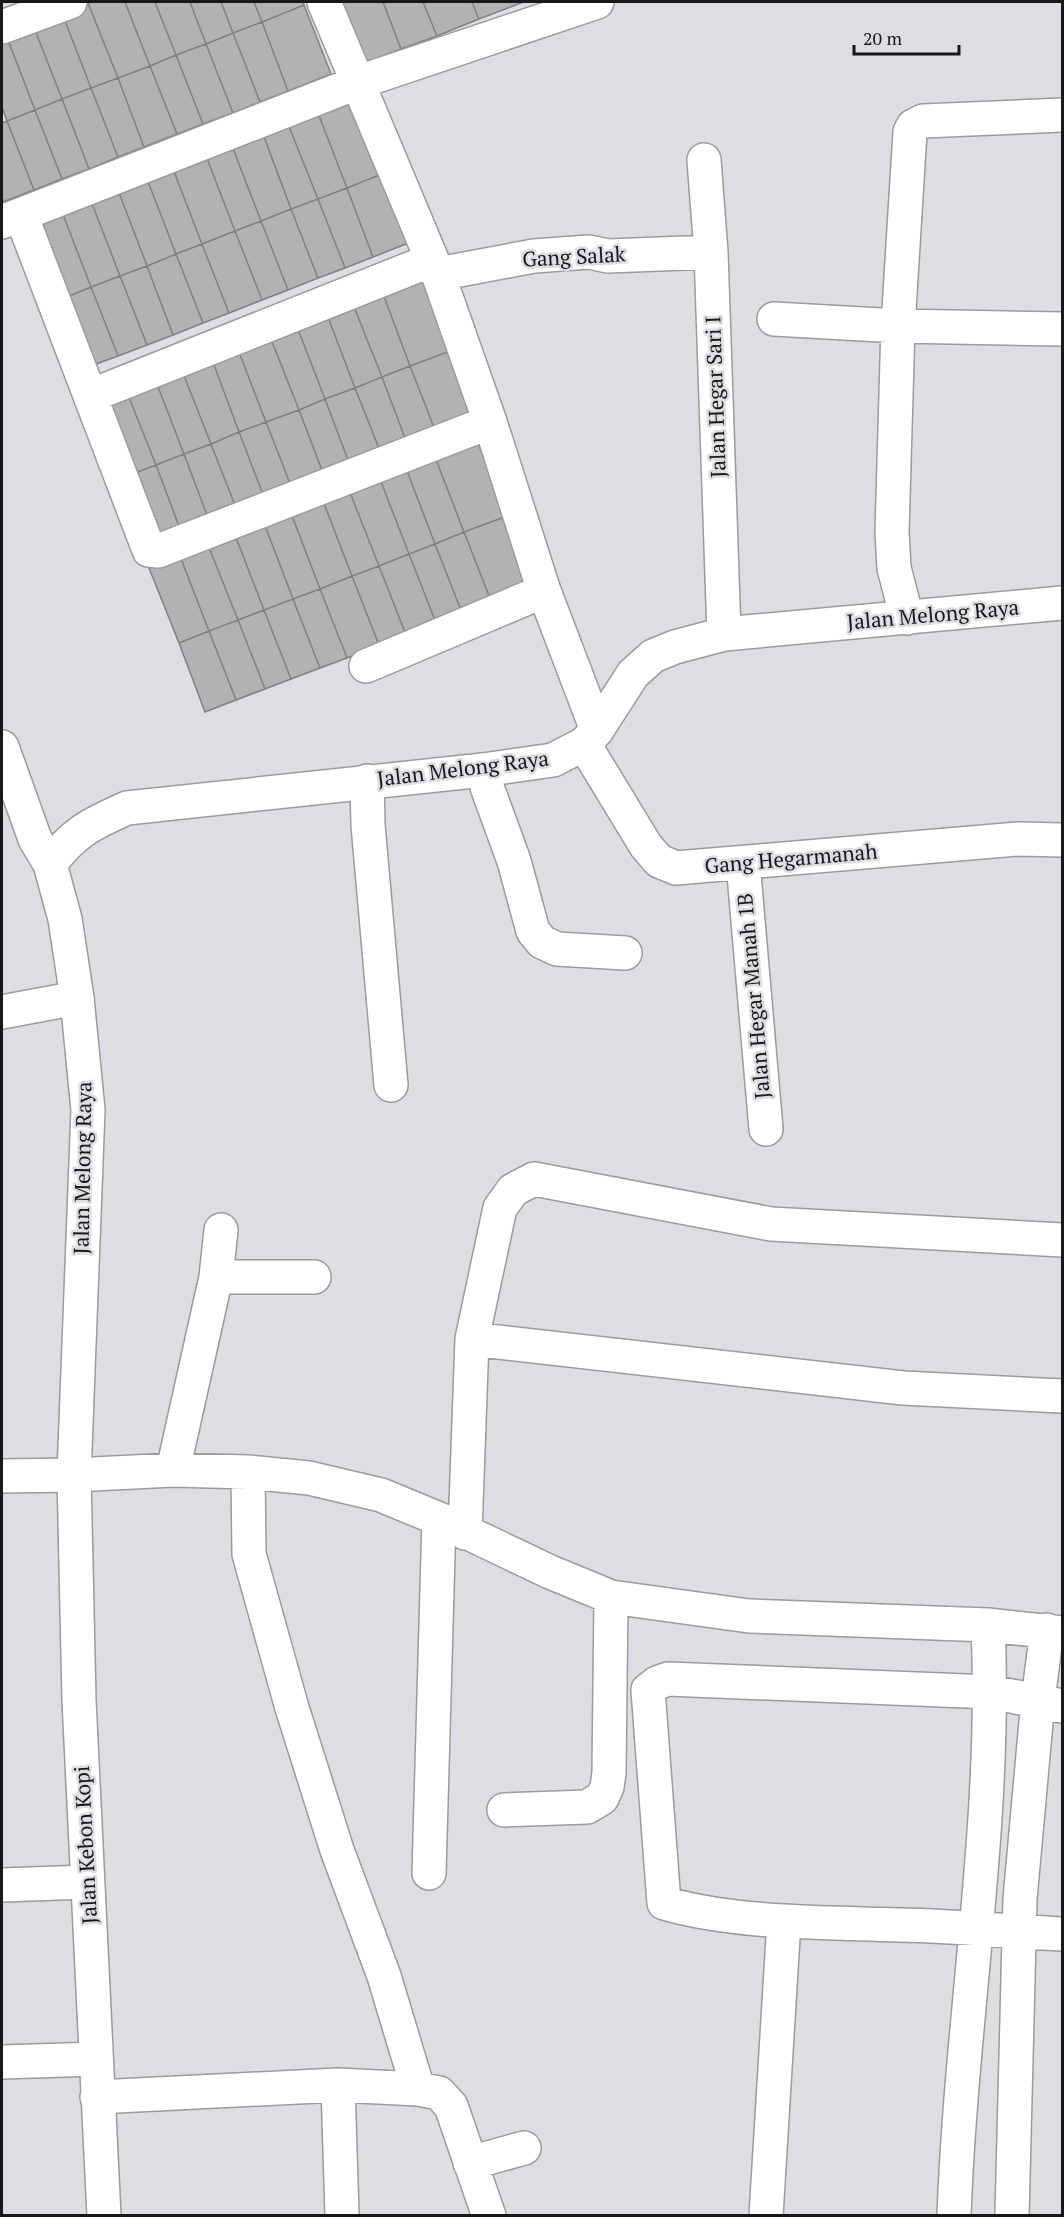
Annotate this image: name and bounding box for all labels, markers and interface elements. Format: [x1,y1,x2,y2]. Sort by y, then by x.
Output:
scale bar [854,18,959,56]
text: 20 m [863,26,903,50]
street label: Gang Salak [522,239,626,273]
street label: Jalan Hegar Sari I [698,316,732,478]
street label: Jalan Melong Raya [846,592,1021,635]
street label: Jalan Melong Raya [375,744,551,792]
street label: Gang Hegarmanah [703,837,878,880]
street label: Jalan Hegar Manah 1B [730,892,776,1100]
street label: Jalan Melong Raya [66,1081,98,1255]
street label: Jalan Kebon Kopi [67,1765,103,1925]

